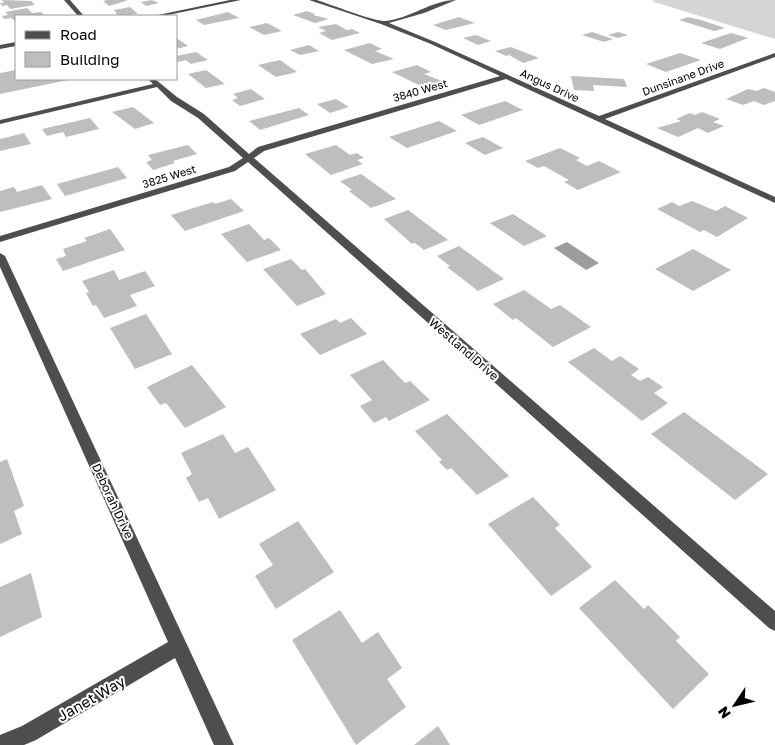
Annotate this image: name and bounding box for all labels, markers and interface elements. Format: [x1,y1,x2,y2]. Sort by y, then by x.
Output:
legend [15,15,178,80]
text: Road [60,25,97,43]
text: Building [60,50,120,68]
street label: Dunsinane Drive [640,56,726,98]
street label: Angus Drive [519,66,581,104]
street label: 3840 West [391,76,449,104]
street label: 3825 West [141,162,197,190]
street label: Westland Drive [426,315,502,383]
street label: Deborah Drive [89,461,137,541]
street label: Janet Way [54,671,128,725]
north arrow [710,680,760,730]
text: N [714,704,734,722]

